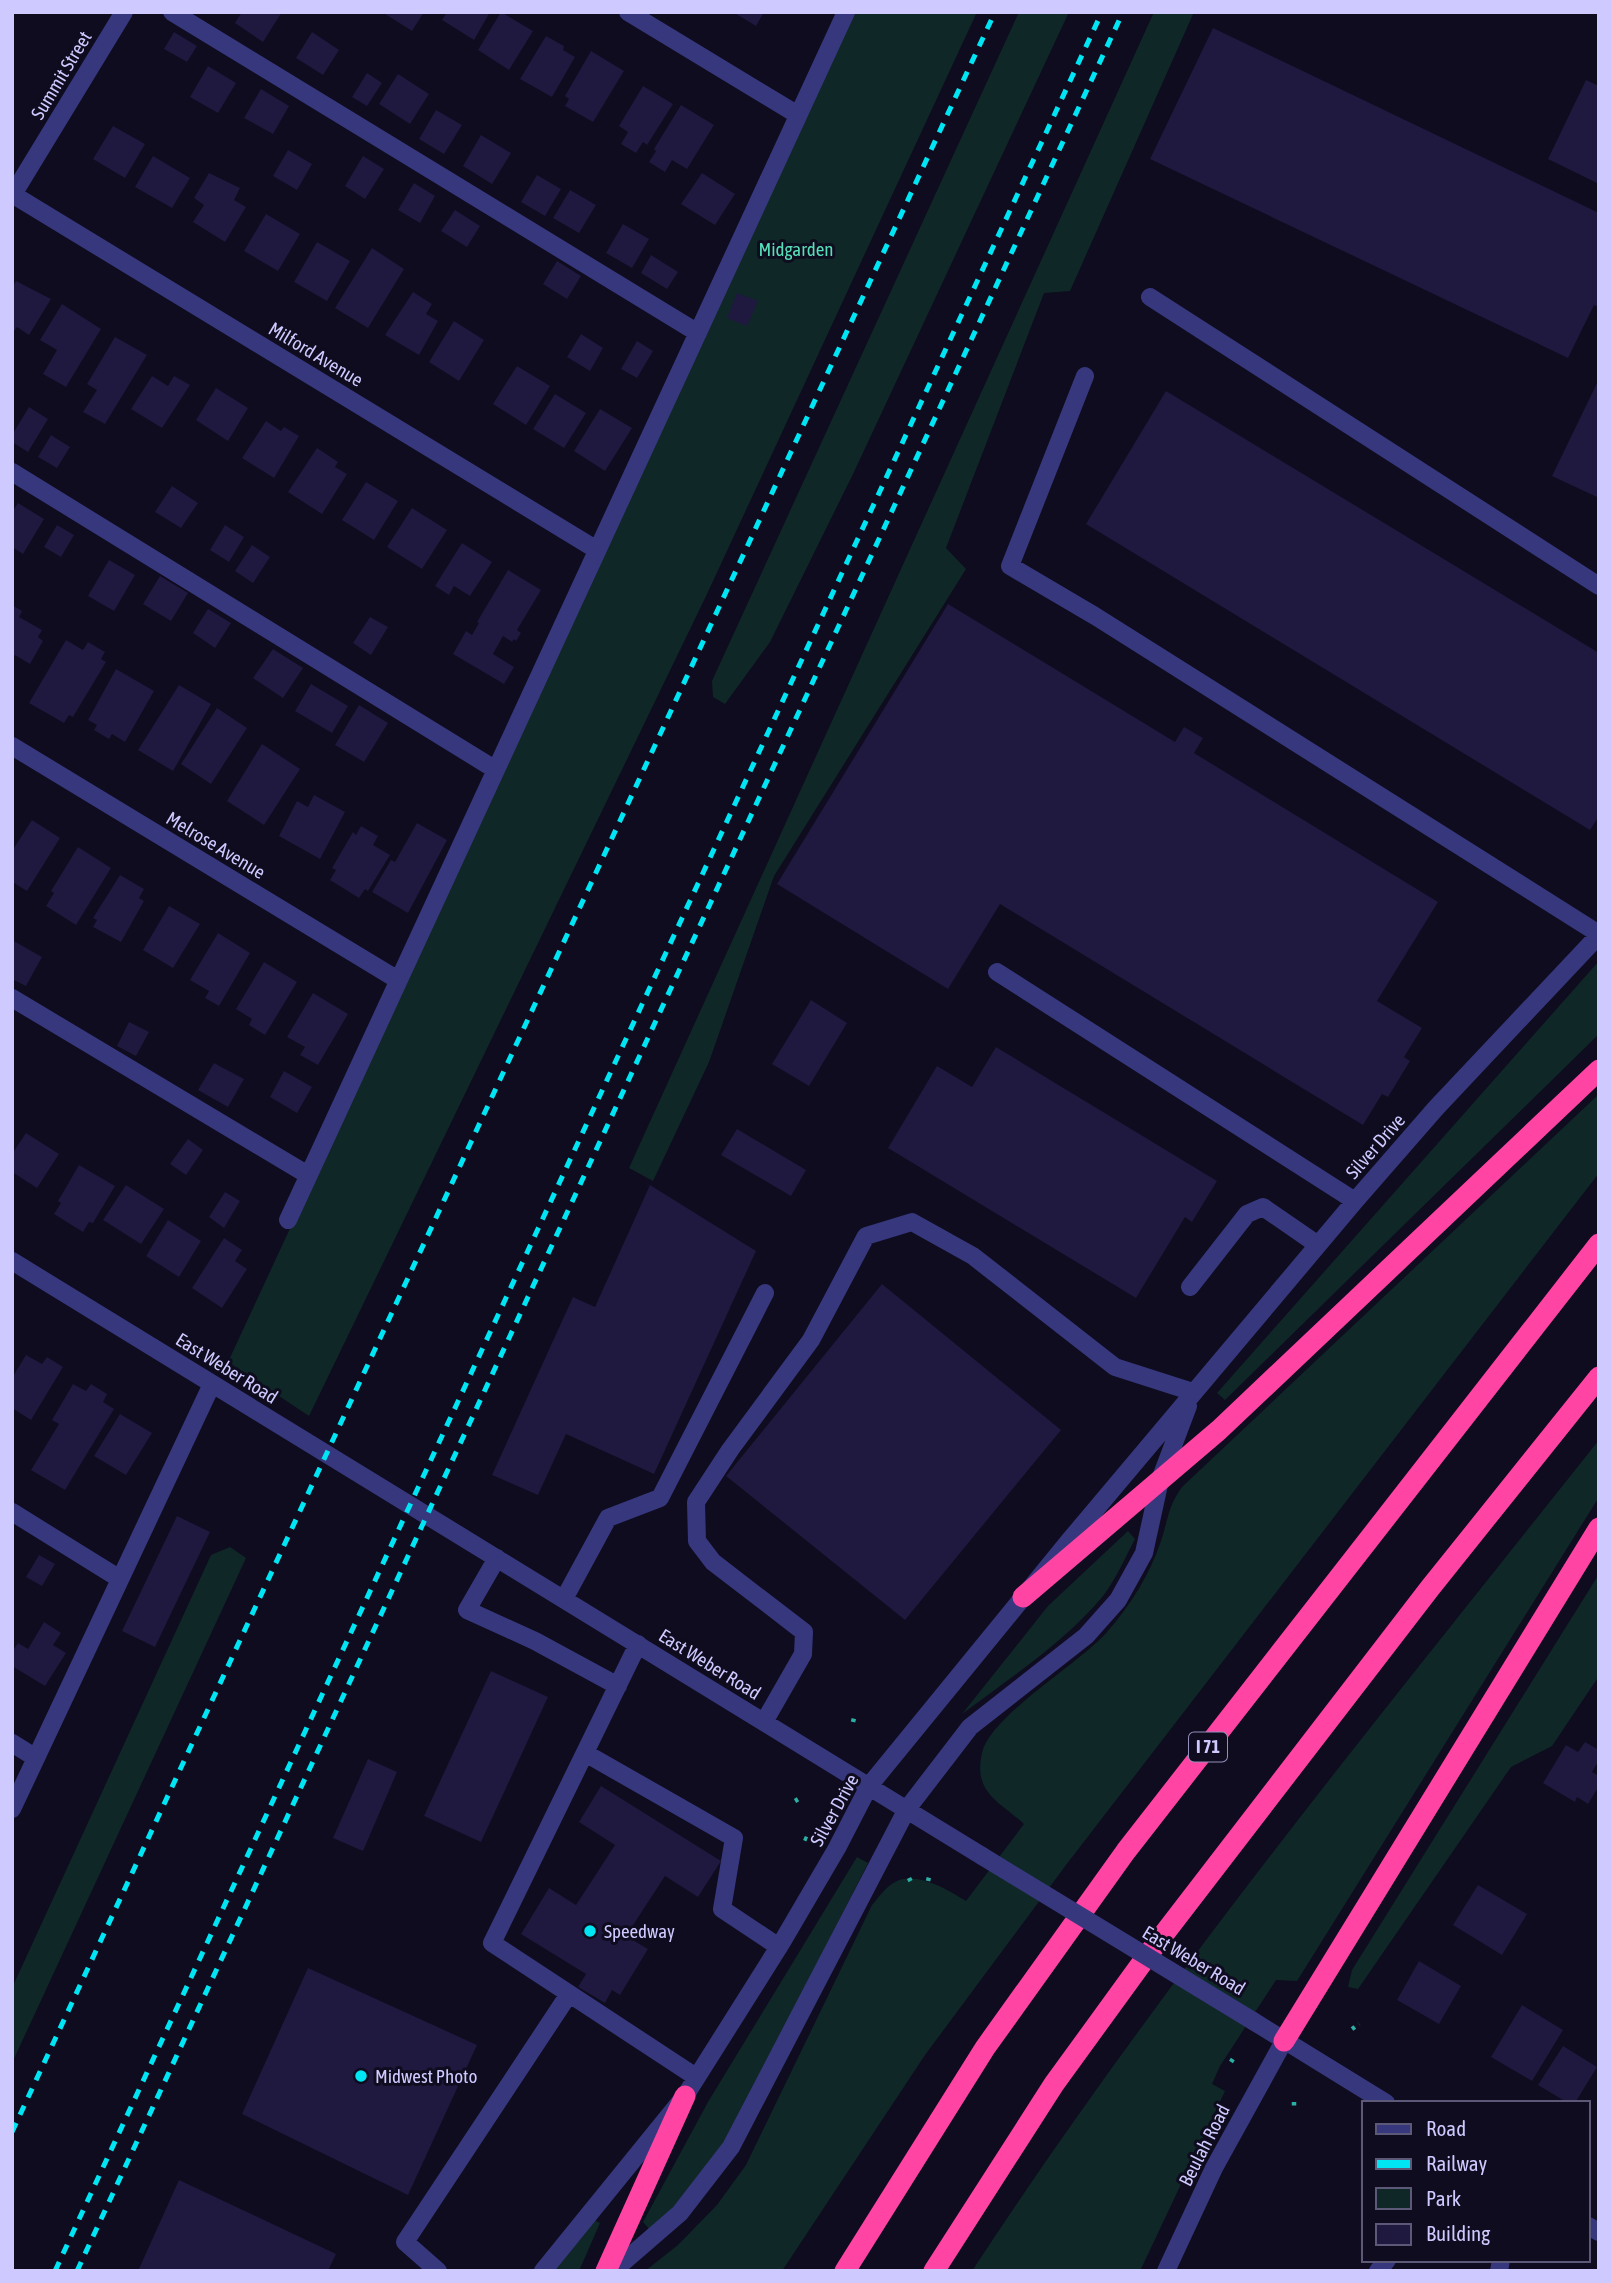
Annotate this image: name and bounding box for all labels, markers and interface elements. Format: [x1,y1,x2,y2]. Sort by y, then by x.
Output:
street label: Summit Street [26,27,96,123]
park label: Midgarden [758,238,834,260]
street label: Milford Avenue [265,317,367,391]
street label: Melrose Avenue [163,807,269,883]
street label: Silver Drive [1341,1109,1409,1183]
street label: East Weber Road [172,1328,282,1408]
street label: East Weber Road [655,1624,765,1704]
road number: I 71 [1189,1732,1227,1762]
street label: Silver Drive [805,1770,863,1850]
place label: Speedway [604,1920,675,1942]
street label: East Weber Road [1139,1921,1249,1999]
marker: Speedway [582,1923,598,1939]
place label: Midwest Photo [375,2065,477,2087]
marker: Midwest Photo [353,2068,369,2084]
street label: Beulah Road [1174,2100,1234,2190]
legend [1362,2101,1590,2262]
text: Road [1426,2116,1466,2140]
text: Railway [1426,2151,1488,2175]
text: Park [1426,2186,1461,2210]
text: Building [1426,2221,1490,2245]

